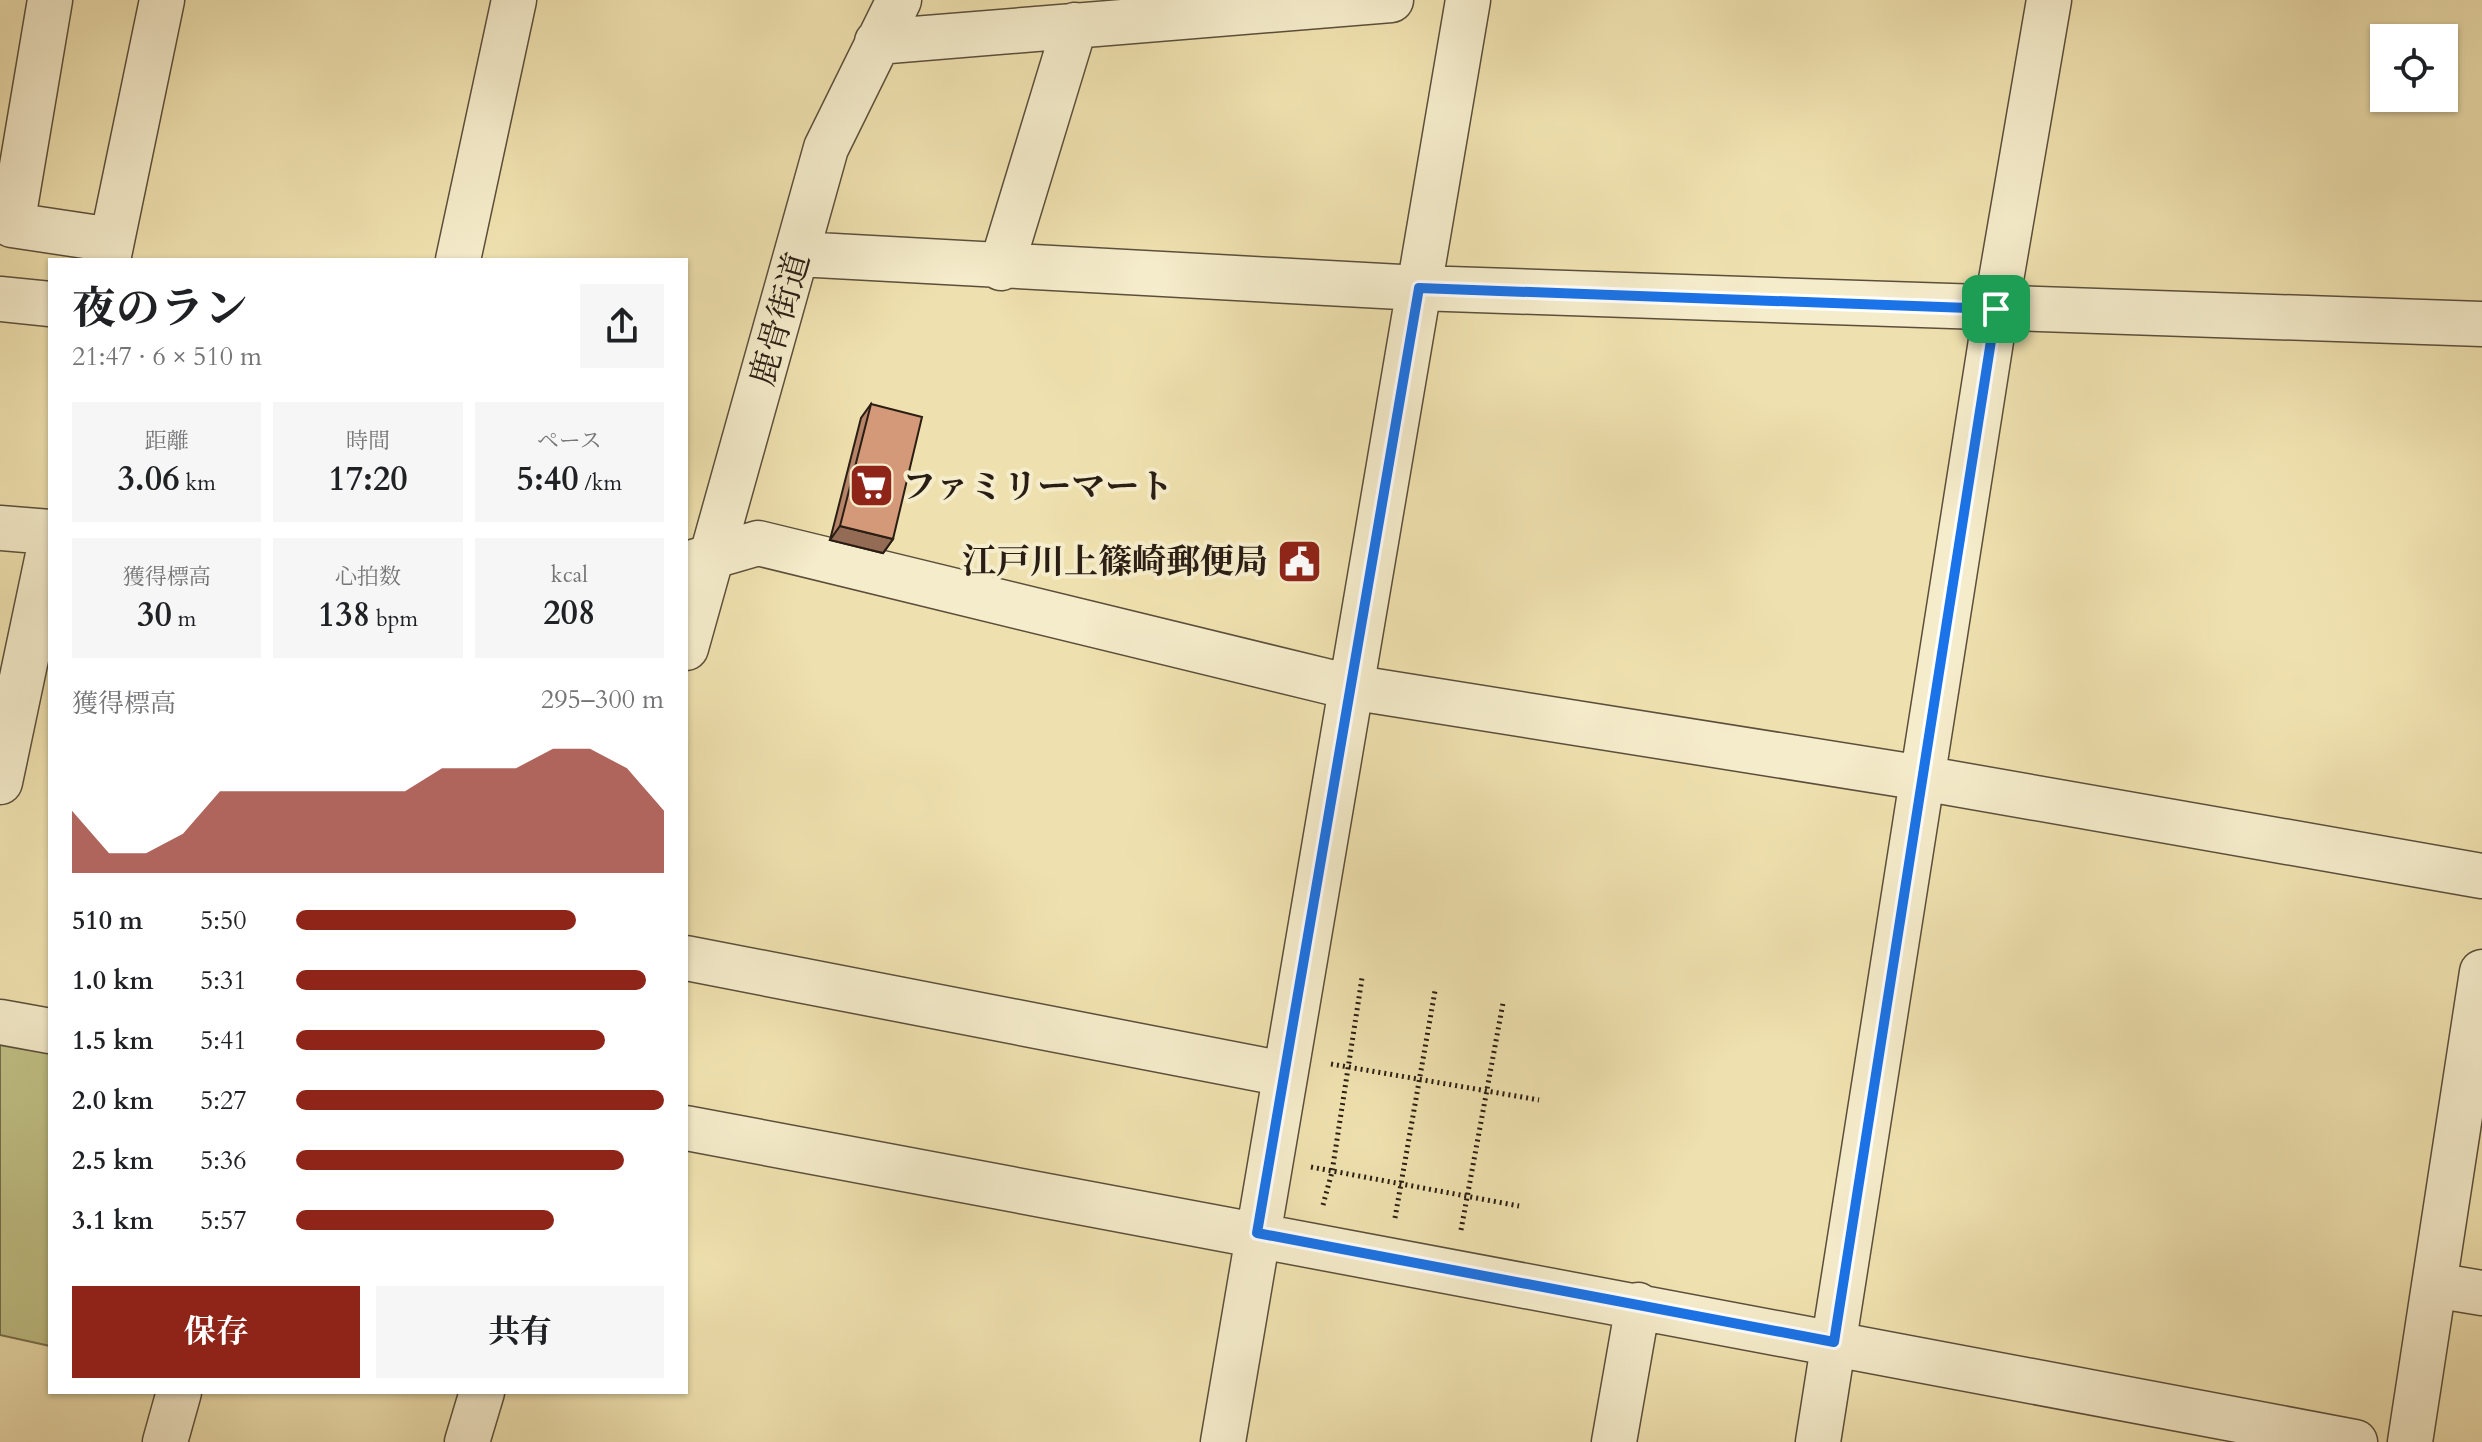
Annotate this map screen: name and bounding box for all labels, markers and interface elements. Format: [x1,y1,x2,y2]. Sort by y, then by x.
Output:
map controls [2370,24,2458,112]
button: locate [2370,24,2458,112]
street label: 鹿骨街道 [739,248,821,391]
pin [1962,275,2030,343]
text: 夜のラン [72,279,248,339]
button: share [580,284,664,368]
icon: arrive [1974,287,2018,331]
text: 21:47 · 6 × 510 m [72,339,262,374]
text: 距離 [145,426,189,456]
text: 時間 [346,426,390,456]
text: ペース [537,426,602,456]
text: 3.06 [117,456,180,502]
text: 17:20 [328,456,408,502]
text: 5:40 [517,456,579,502]
supermarket icon: ファミリーマート [847,462,895,510]
place label: ファミリーマート [902,464,1173,510]
text: km [180,468,216,498]
text: /km [579,468,622,498]
public building icon: 江戸川上篠崎郵便局 [1275,537,1323,585]
place label: 江戸川上篠崎郵便局 [962,539,1268,585]
text: kcal [551,560,588,590]
text: 獲得標高 [123,562,211,592]
text: 心拍数 [335,562,401,592]
text: 208 [543,590,595,636]
text: 30 [137,592,172,638]
text: 138 [318,592,370,638]
text: m [172,604,196,634]
text: bpm [370,604,418,634]
text: 295–300 m [541,682,664,717]
text: 獲得標高 [72,686,176,721]
text: 510 m [72,903,143,938]
text: 5:50 [200,903,247,938]
text: 1.0 km [72,963,153,998]
text: 5:31 [200,963,247,998]
text: 1.5 km [72,1023,153,1058]
text: 5:41 [200,1023,247,1058]
text: 2.0 km [72,1083,153,1118]
text: 5:27 [200,1083,247,1118]
text: 2.5 km [72,1143,153,1178]
text: 5:36 [200,1143,247,1178]
text: 3.1 km [72,1203,153,1238]
text: 5:57 [200,1203,247,1238]
button: 保存 [72,1286,360,1378]
button: 共有 [376,1286,664,1378]

